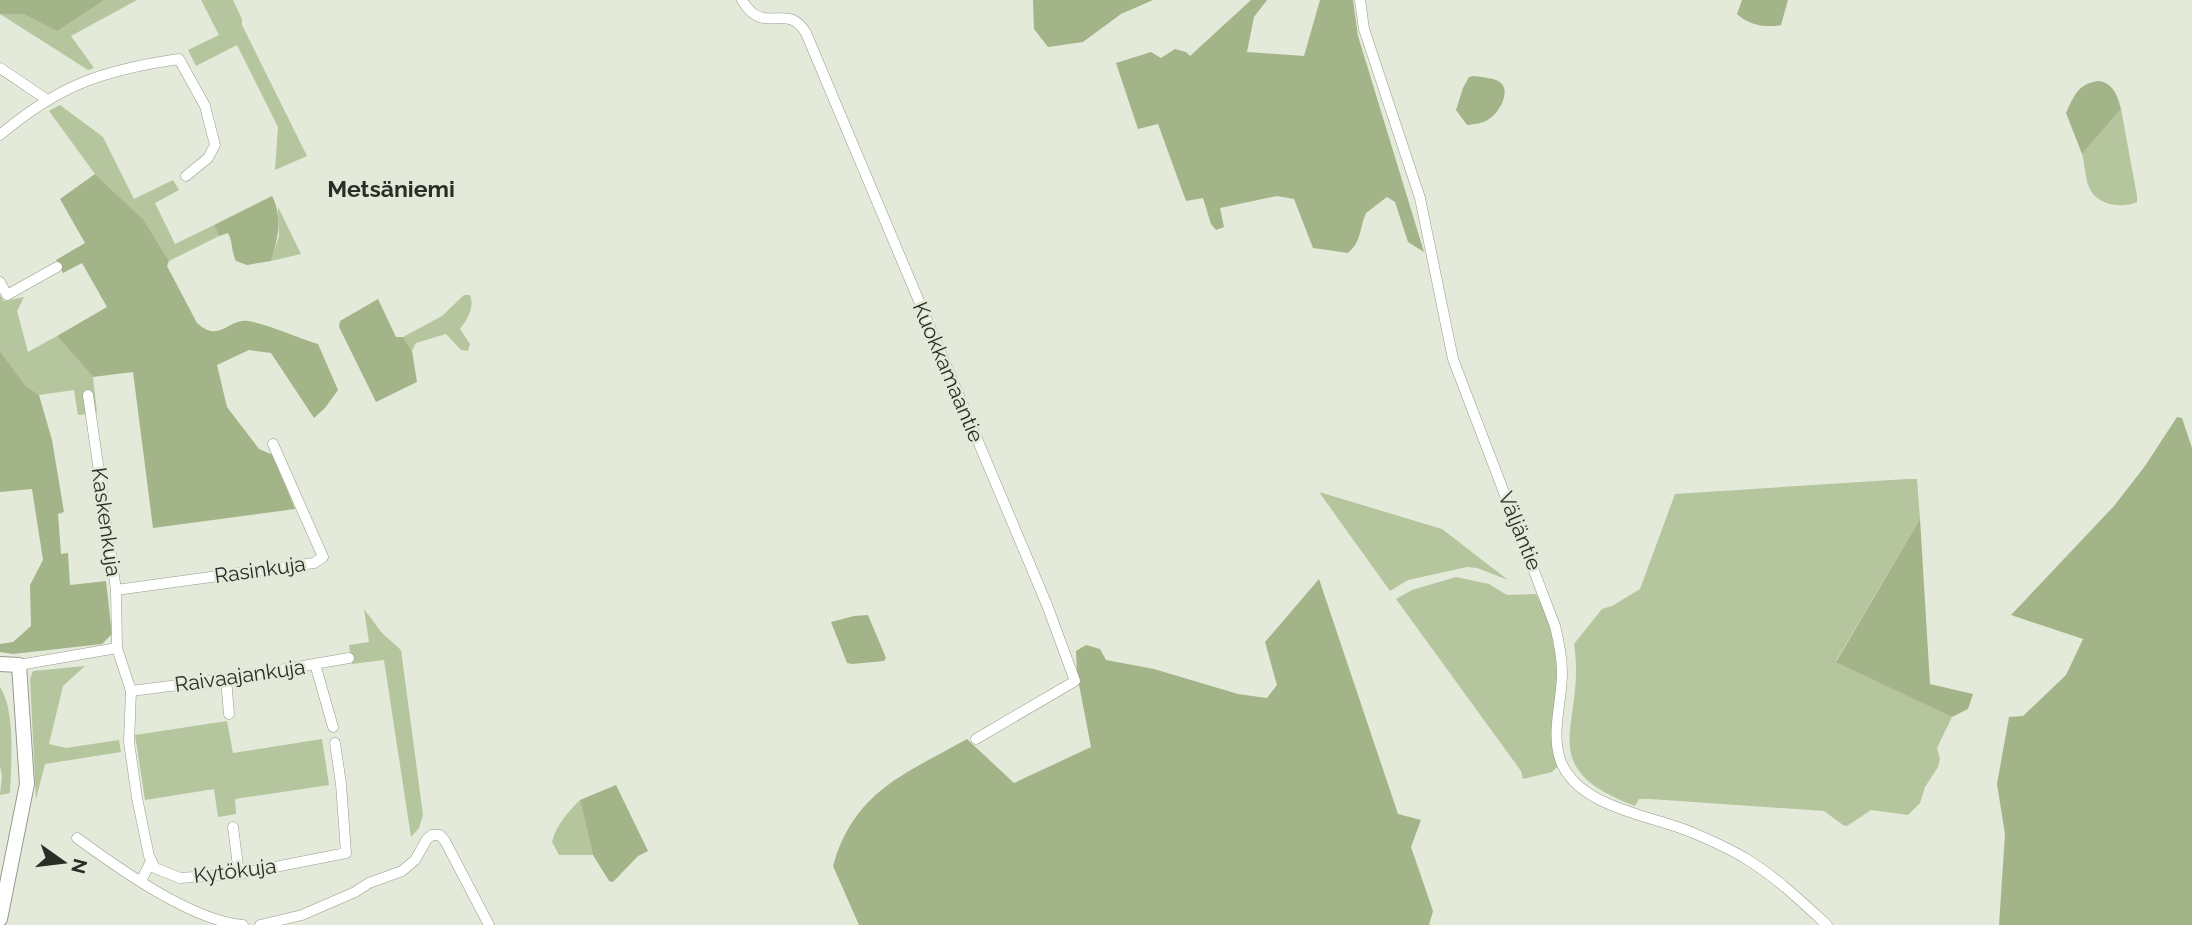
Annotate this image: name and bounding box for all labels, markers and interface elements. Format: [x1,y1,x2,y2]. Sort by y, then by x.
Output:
district label: Metsäniemi [327,175,455,202]
street label: Kuokkamaantie [908,298,989,446]
street label: Kaskenkuja [86,466,127,578]
street label: Väljäntie [1493,488,1548,574]
street label: Rasinkuja [213,551,307,588]
street label: Raivaajankuja [173,654,307,697]
north arrow [28,827,98,897]
street label: Kytökuja [192,853,278,888]
text: N [67,856,92,876]

